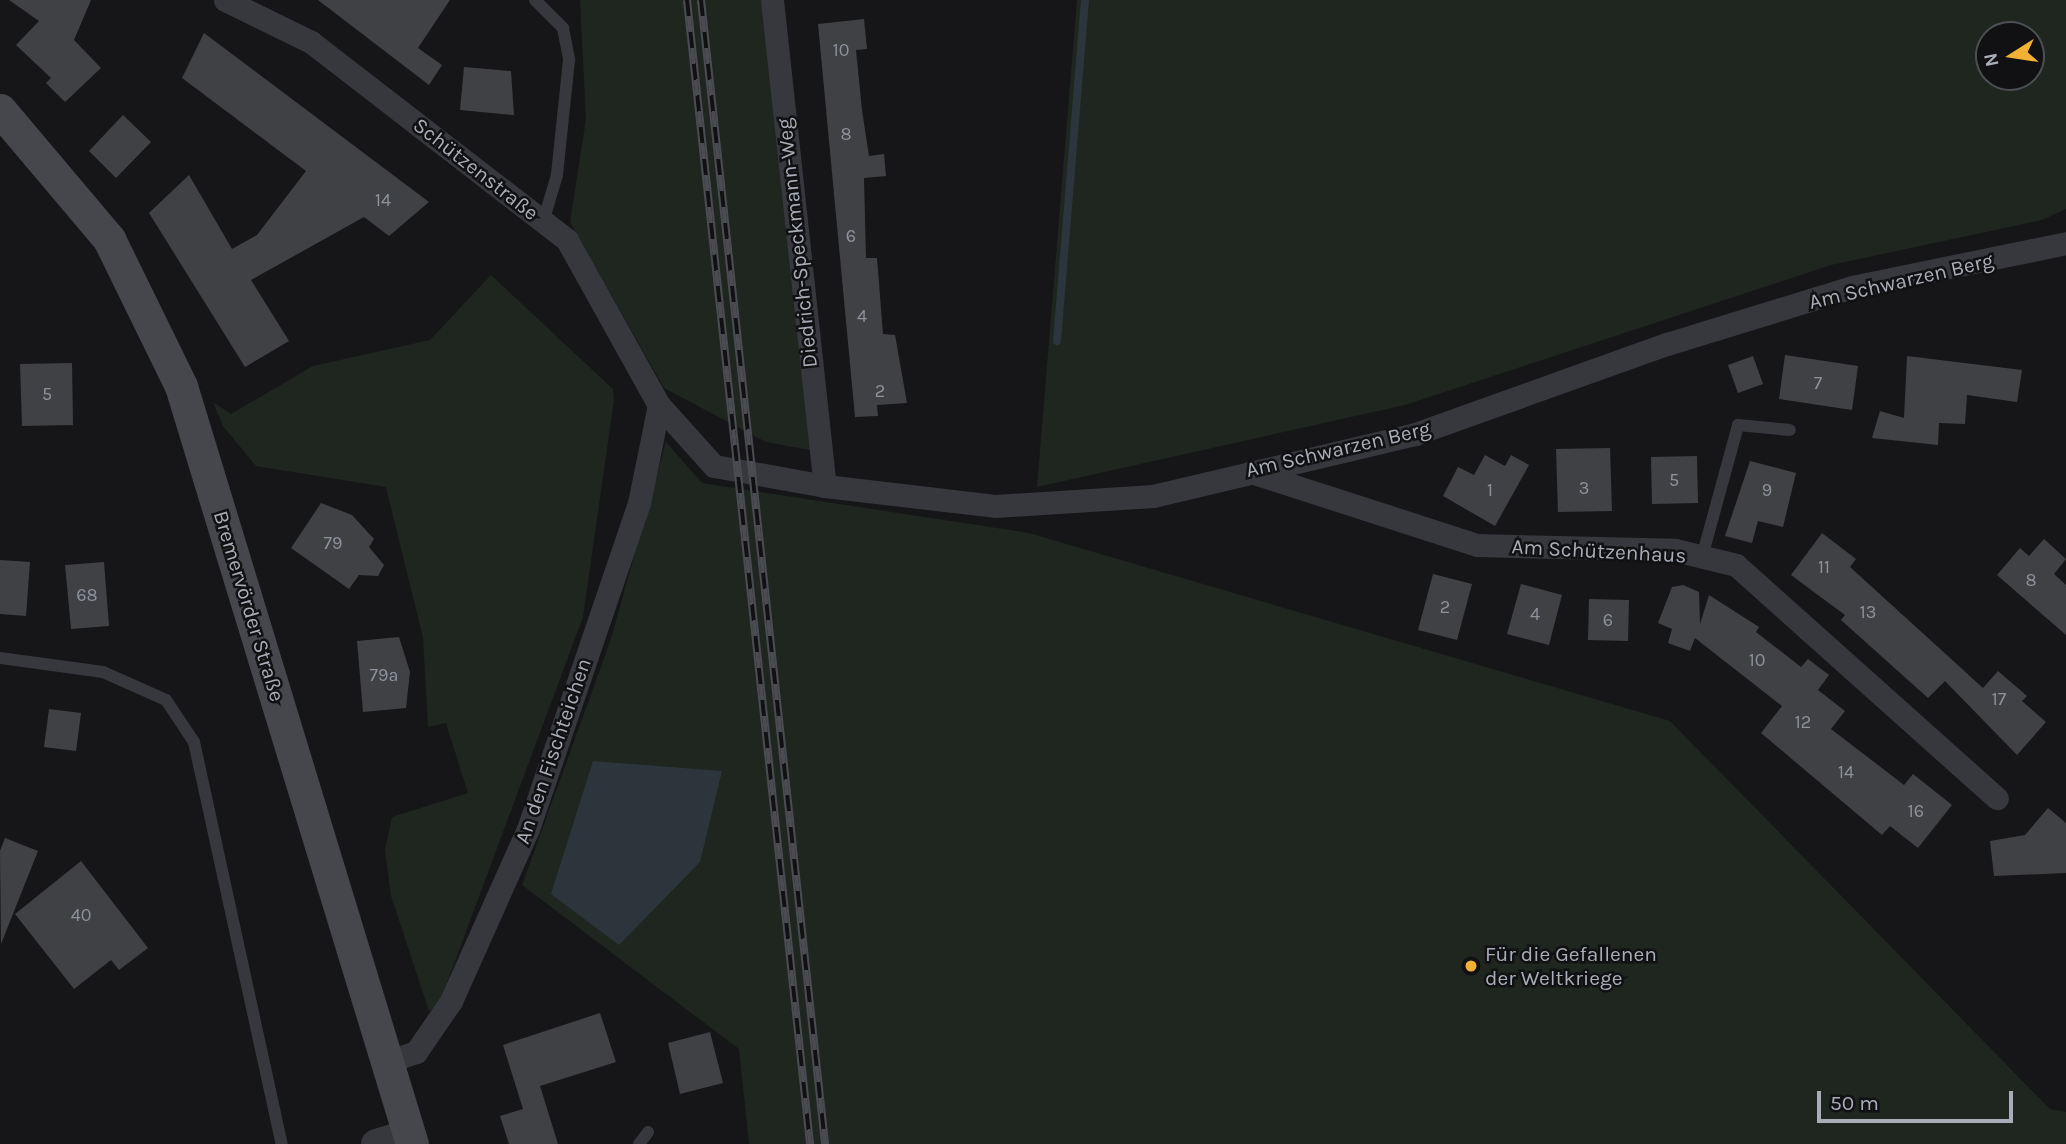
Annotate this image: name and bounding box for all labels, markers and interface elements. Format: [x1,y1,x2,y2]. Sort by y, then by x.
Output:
north arrow [1975,21,2045,91]
house number: 10 [833,39,849,61]
text: N [1979,51,2004,69]
street label: Schützenstraße [408,112,544,226]
street label: Diedrich-Speckmann-Weg [771,117,823,369]
house number: 8 [840,123,852,145]
house number: 14 [375,189,391,211]
house number: 6 [846,225,856,247]
street label: Am Schwarzen Berg [1806,248,1996,314]
house number: 4 [857,305,867,327]
house number: 7 [1814,372,1822,394]
house number: 2 [875,380,885,402]
house number: 5 [42,383,52,405]
street label: Am Schwarzen Berg [1243,416,1433,482]
house number: 5 [1669,469,1679,491]
house number: 3 [1579,477,1589,499]
house number: 1 [1487,479,1493,501]
house number: 9 [1762,479,1772,501]
street label: Bremervörder Straße [208,508,290,704]
house number: 79 [324,532,342,554]
street label: Am Schützenhaus [1511,534,1687,568]
house number: 11 [1818,556,1830,578]
house number: 8 [2025,569,2037,591]
house number: 68 [76,584,98,606]
house number: 2 [1440,596,1450,618]
house number: 13 [1860,601,1876,623]
house number: 4 [1530,603,1540,625]
house number: 6 [1603,609,1613,631]
house number: 10 [1749,649,1765,671]
street label: An den Fischteichen [509,655,597,847]
house number: 79a [370,664,398,686]
house number: 17 [1992,688,2006,710]
house number: 12 [1795,711,1811,733]
house number: 14 [1838,761,1854,783]
house number: 16 [1908,800,1924,822]
house number: 40 [71,904,91,926]
place label: Für die Gefallenen der Weltkriege [1485,941,1657,991]
marker: Für die Gefallenen der Weltkriege [1463,958,1479,974]
scale bar [1821,1078,2017,1122]
text: 50 m [1830,1091,1879,1115]

